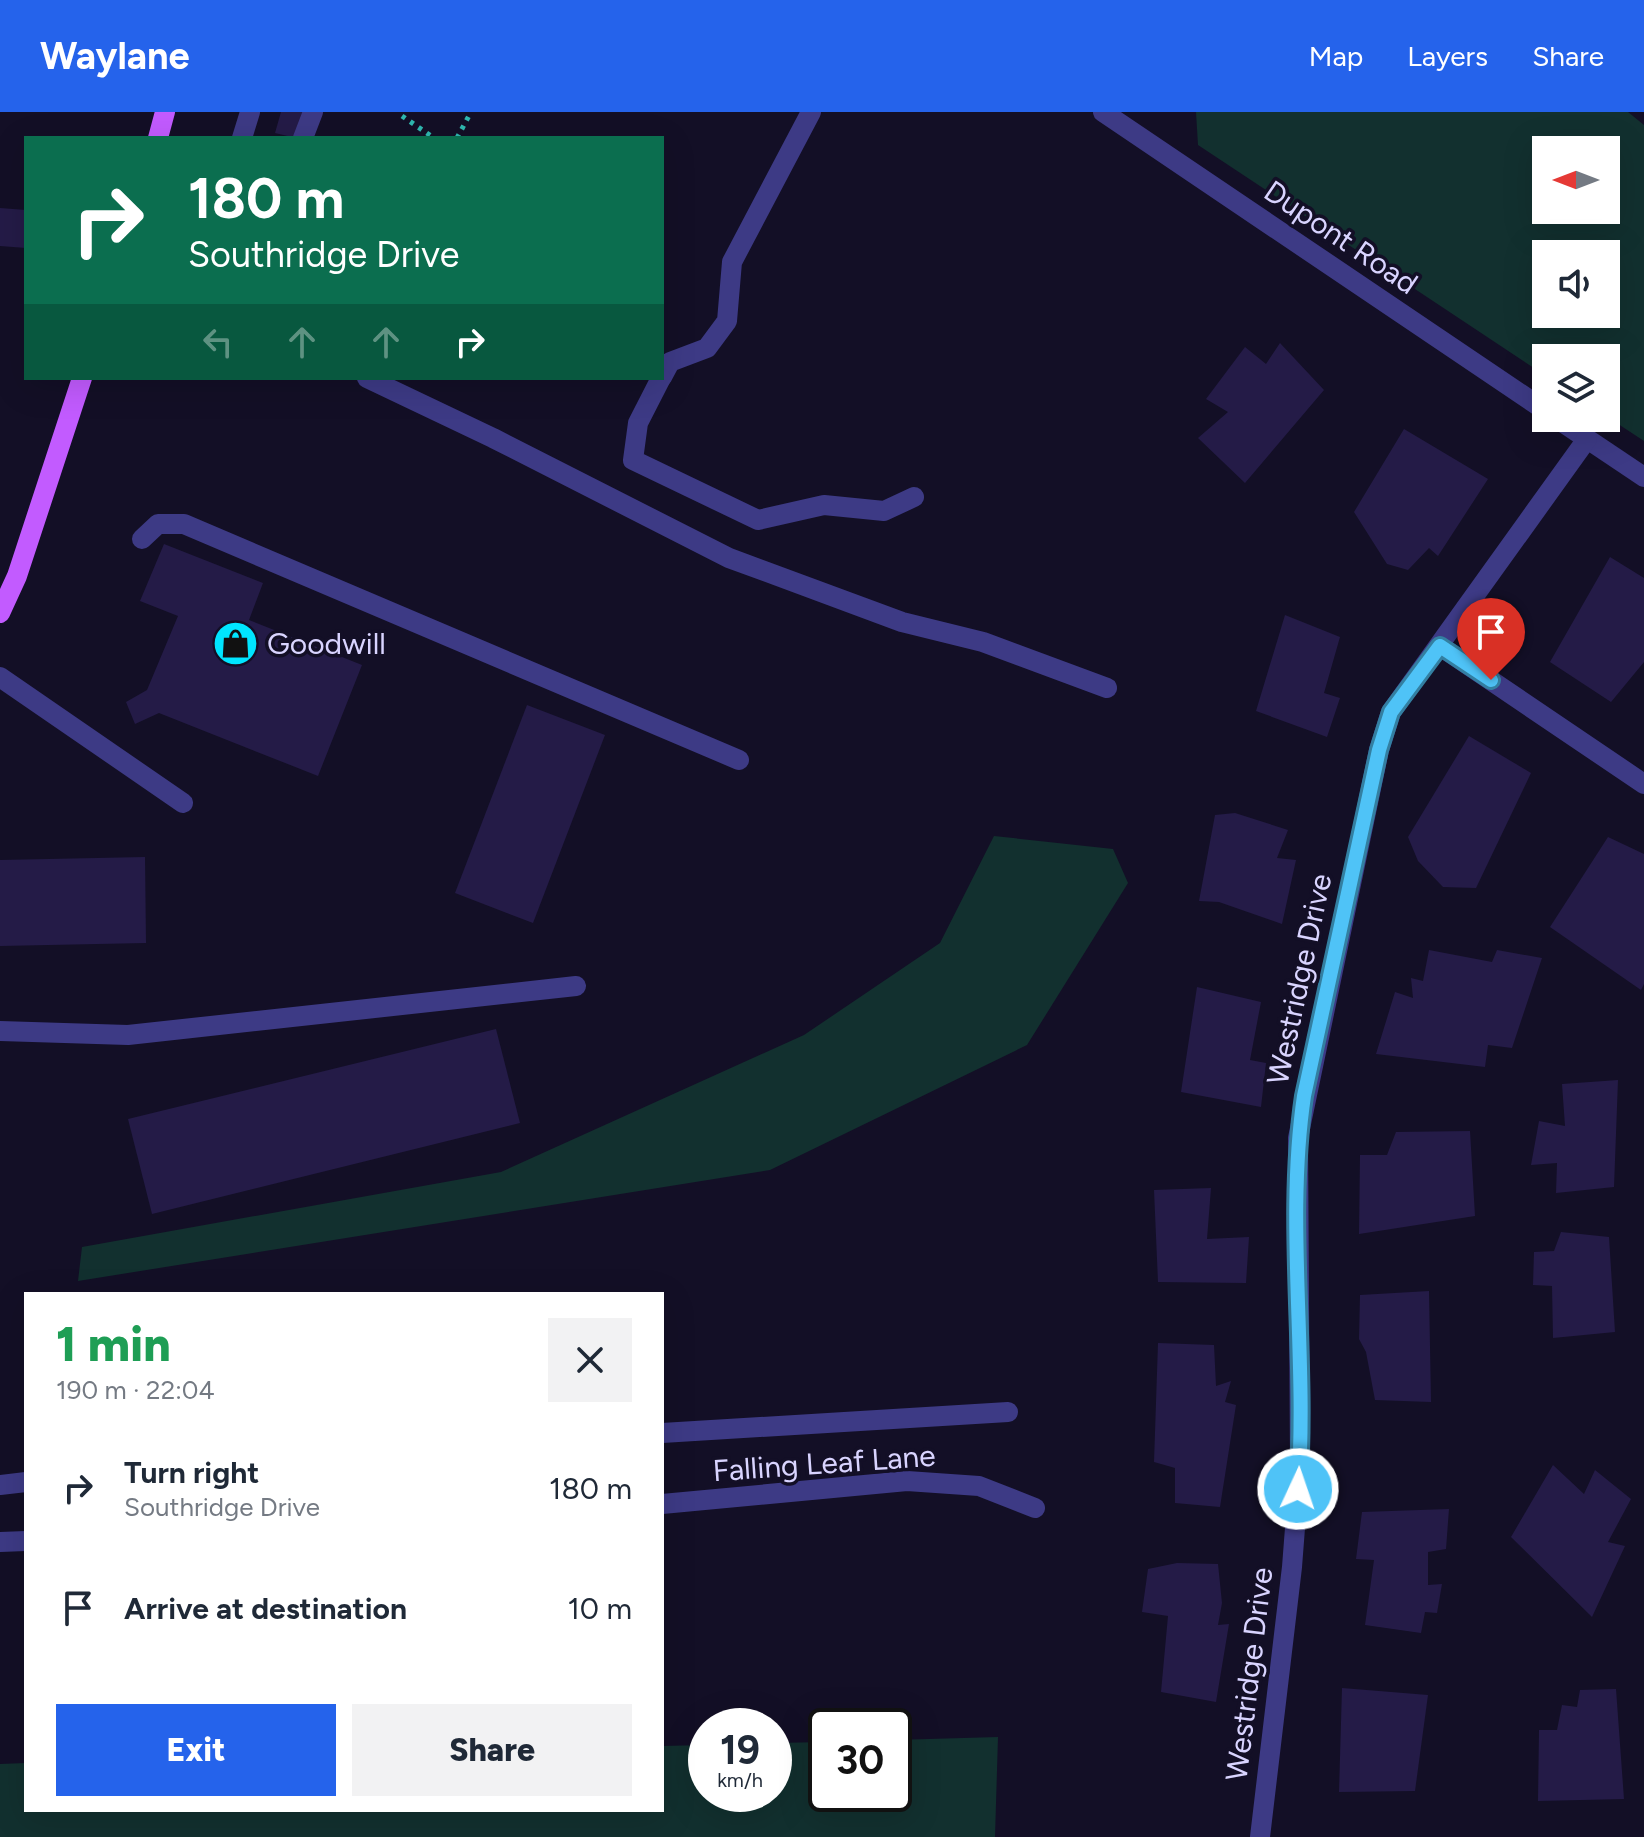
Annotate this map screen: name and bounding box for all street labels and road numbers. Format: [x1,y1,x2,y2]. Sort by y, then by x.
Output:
street label: Dupont Road [1257,172,1425,302]
street label: Westridge Drive [1259,870,1339,1088]
street label: Falling Leaf Lane [711,1437,937,1489]
street label: Westridge Drive [1218,1565,1280,1783]

